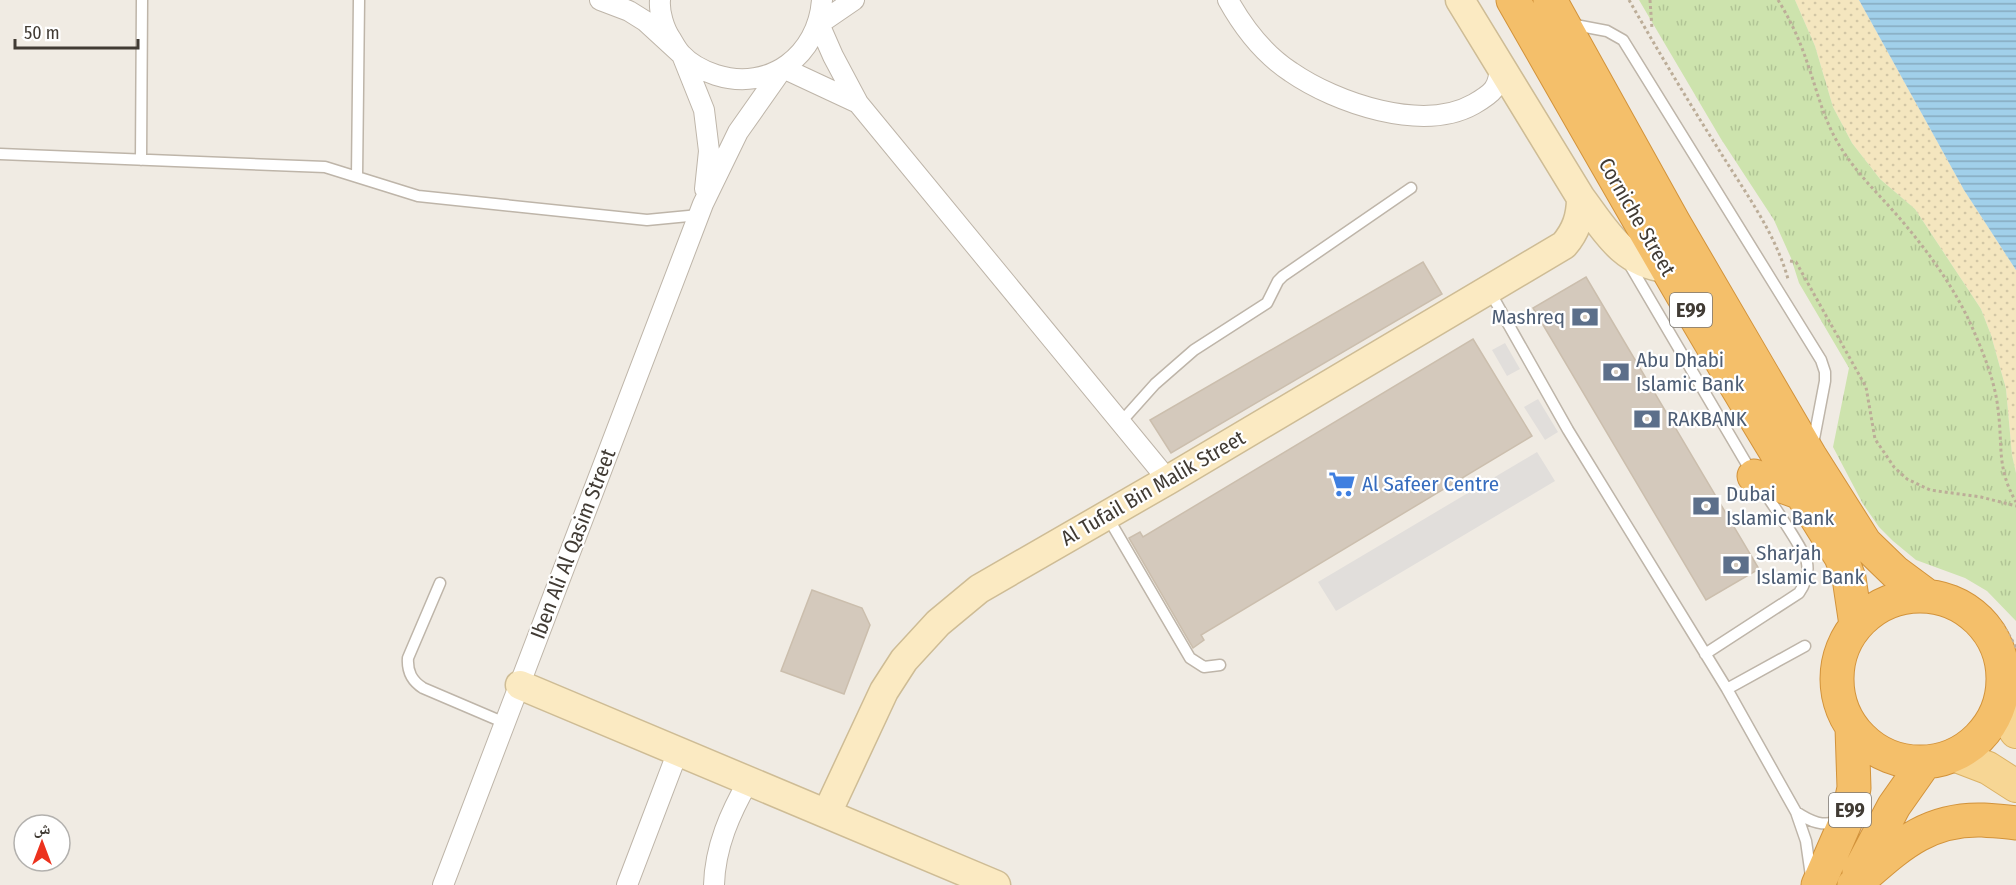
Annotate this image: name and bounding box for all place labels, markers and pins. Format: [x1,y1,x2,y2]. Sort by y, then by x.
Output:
bank icon: Mashreq [1570,302,1600,332]
place label: Mashreq [1492,304,1565,330]
place label: Abu Dhabi Islamic Bank [1636,347,1744,397]
bank icon: Abu Dhabi Islamic Bank [1601,357,1631,387]
bank icon: RAKBANK [1632,404,1662,434]
place label: RAKBANK [1667,406,1748,432]
supermarket icon: Al Safeer Centre [1327,469,1357,499]
place label: Al Safeer Centre [1362,471,1499,497]
place label: Dubai Islamic Bank [1726,481,1834,531]
bank icon: Dubai Islamic Bank [1691,491,1721,521]
place label: Sharjah Islamic Bank [1756,540,1864,590]
bank icon: Sharjah Islamic Bank [1721,550,1751,580]

